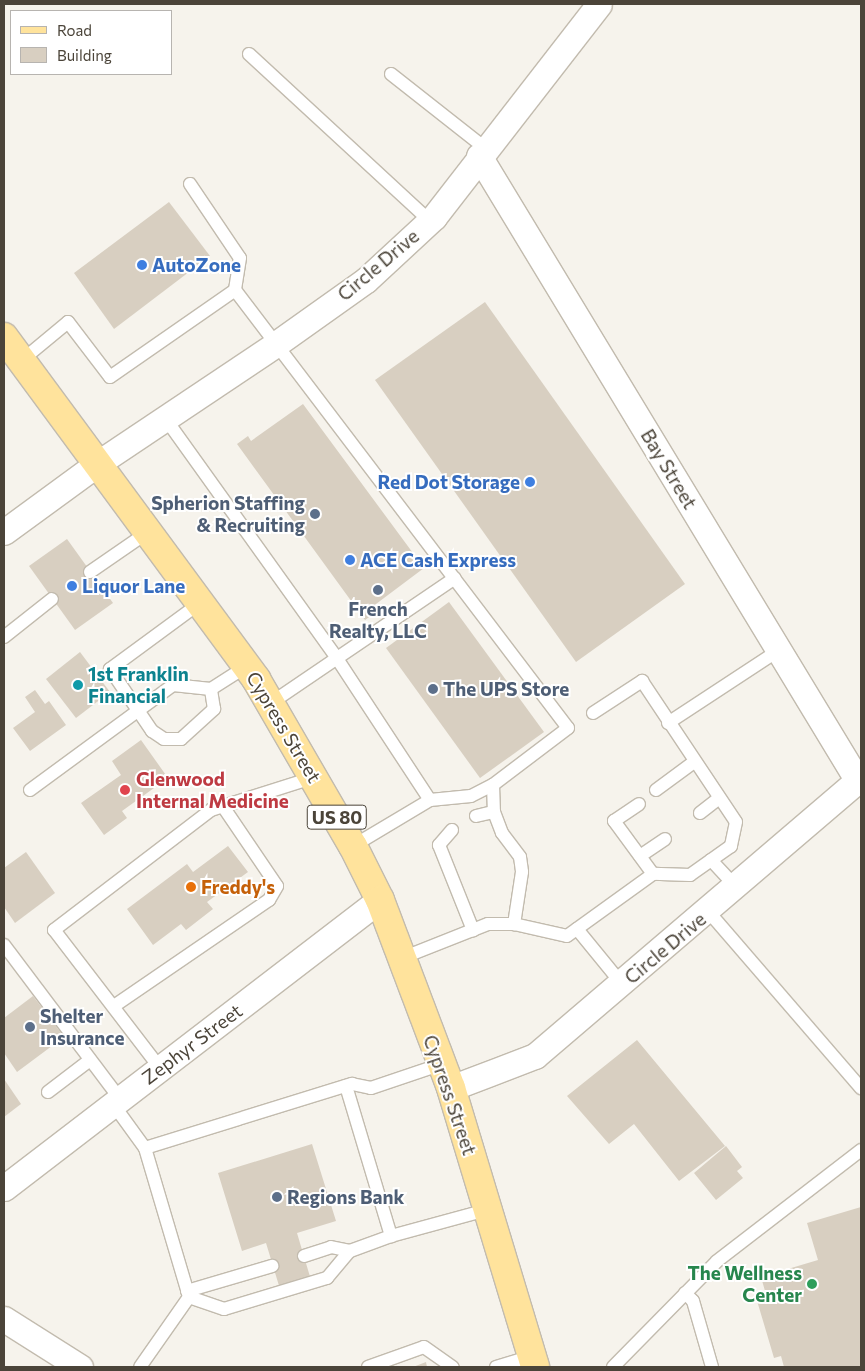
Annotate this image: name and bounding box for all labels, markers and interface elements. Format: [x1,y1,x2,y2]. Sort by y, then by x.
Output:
legend [10,10,172,75]
text: Road [57,21,92,39]
text: Building [57,46,112,64]
street label: Circle Drive [333,224,423,306]
place label: AutoZone [152,254,241,276]
marker: AutoZone [136,259,148,271]
street label: Bay Street [636,425,702,513]
place label: Red Dot Storage [377,471,520,493]
marker: Red Dot Storage [524,476,536,488]
place label: Spherion Staffing & Recruiting [151,492,305,536]
marker: Spherion Staffing & Recruiting [309,508,321,520]
place label: ACE Cash Express [360,549,516,571]
marker: ACE Cash Express [344,554,356,566]
place label: Liquor Lane [82,575,185,597]
marker: Liquor Lane [66,580,78,592]
marker: French Realty, LLC [372,584,384,596]
place label: French Realty, LLC [329,598,427,642]
place label: 1st Franklin Financial [88,663,189,707]
street label: Cypress Street [242,667,326,787]
place label: The UPS Store [443,678,569,700]
marker: 1st Franklin Financial [72,679,84,691]
marker: The UPS Store [427,683,439,695]
place label: Glenwood Internal Medicine [136,768,289,812]
marker: Glenwood Internal Medicine [118,783,132,797]
road number: US 80 [306,802,368,832]
place label: Freddy's [201,876,275,898]
marker: Freddy's [185,881,197,893]
street label: Circle Drive [620,907,710,989]
street label: Zephyr Street [137,999,247,1089]
place label: Shelter Insurance [40,1005,125,1049]
marker: Shelter Insurance [24,1021,36,1033]
street label: Cypress Street [419,1032,481,1158]
place label: Regions Bank [287,1186,405,1208]
marker: Regions Bank [271,1191,283,1203]
place label: The Wellness Center [688,1262,802,1306]
marker: The Wellness Center [806,1278,818,1290]

